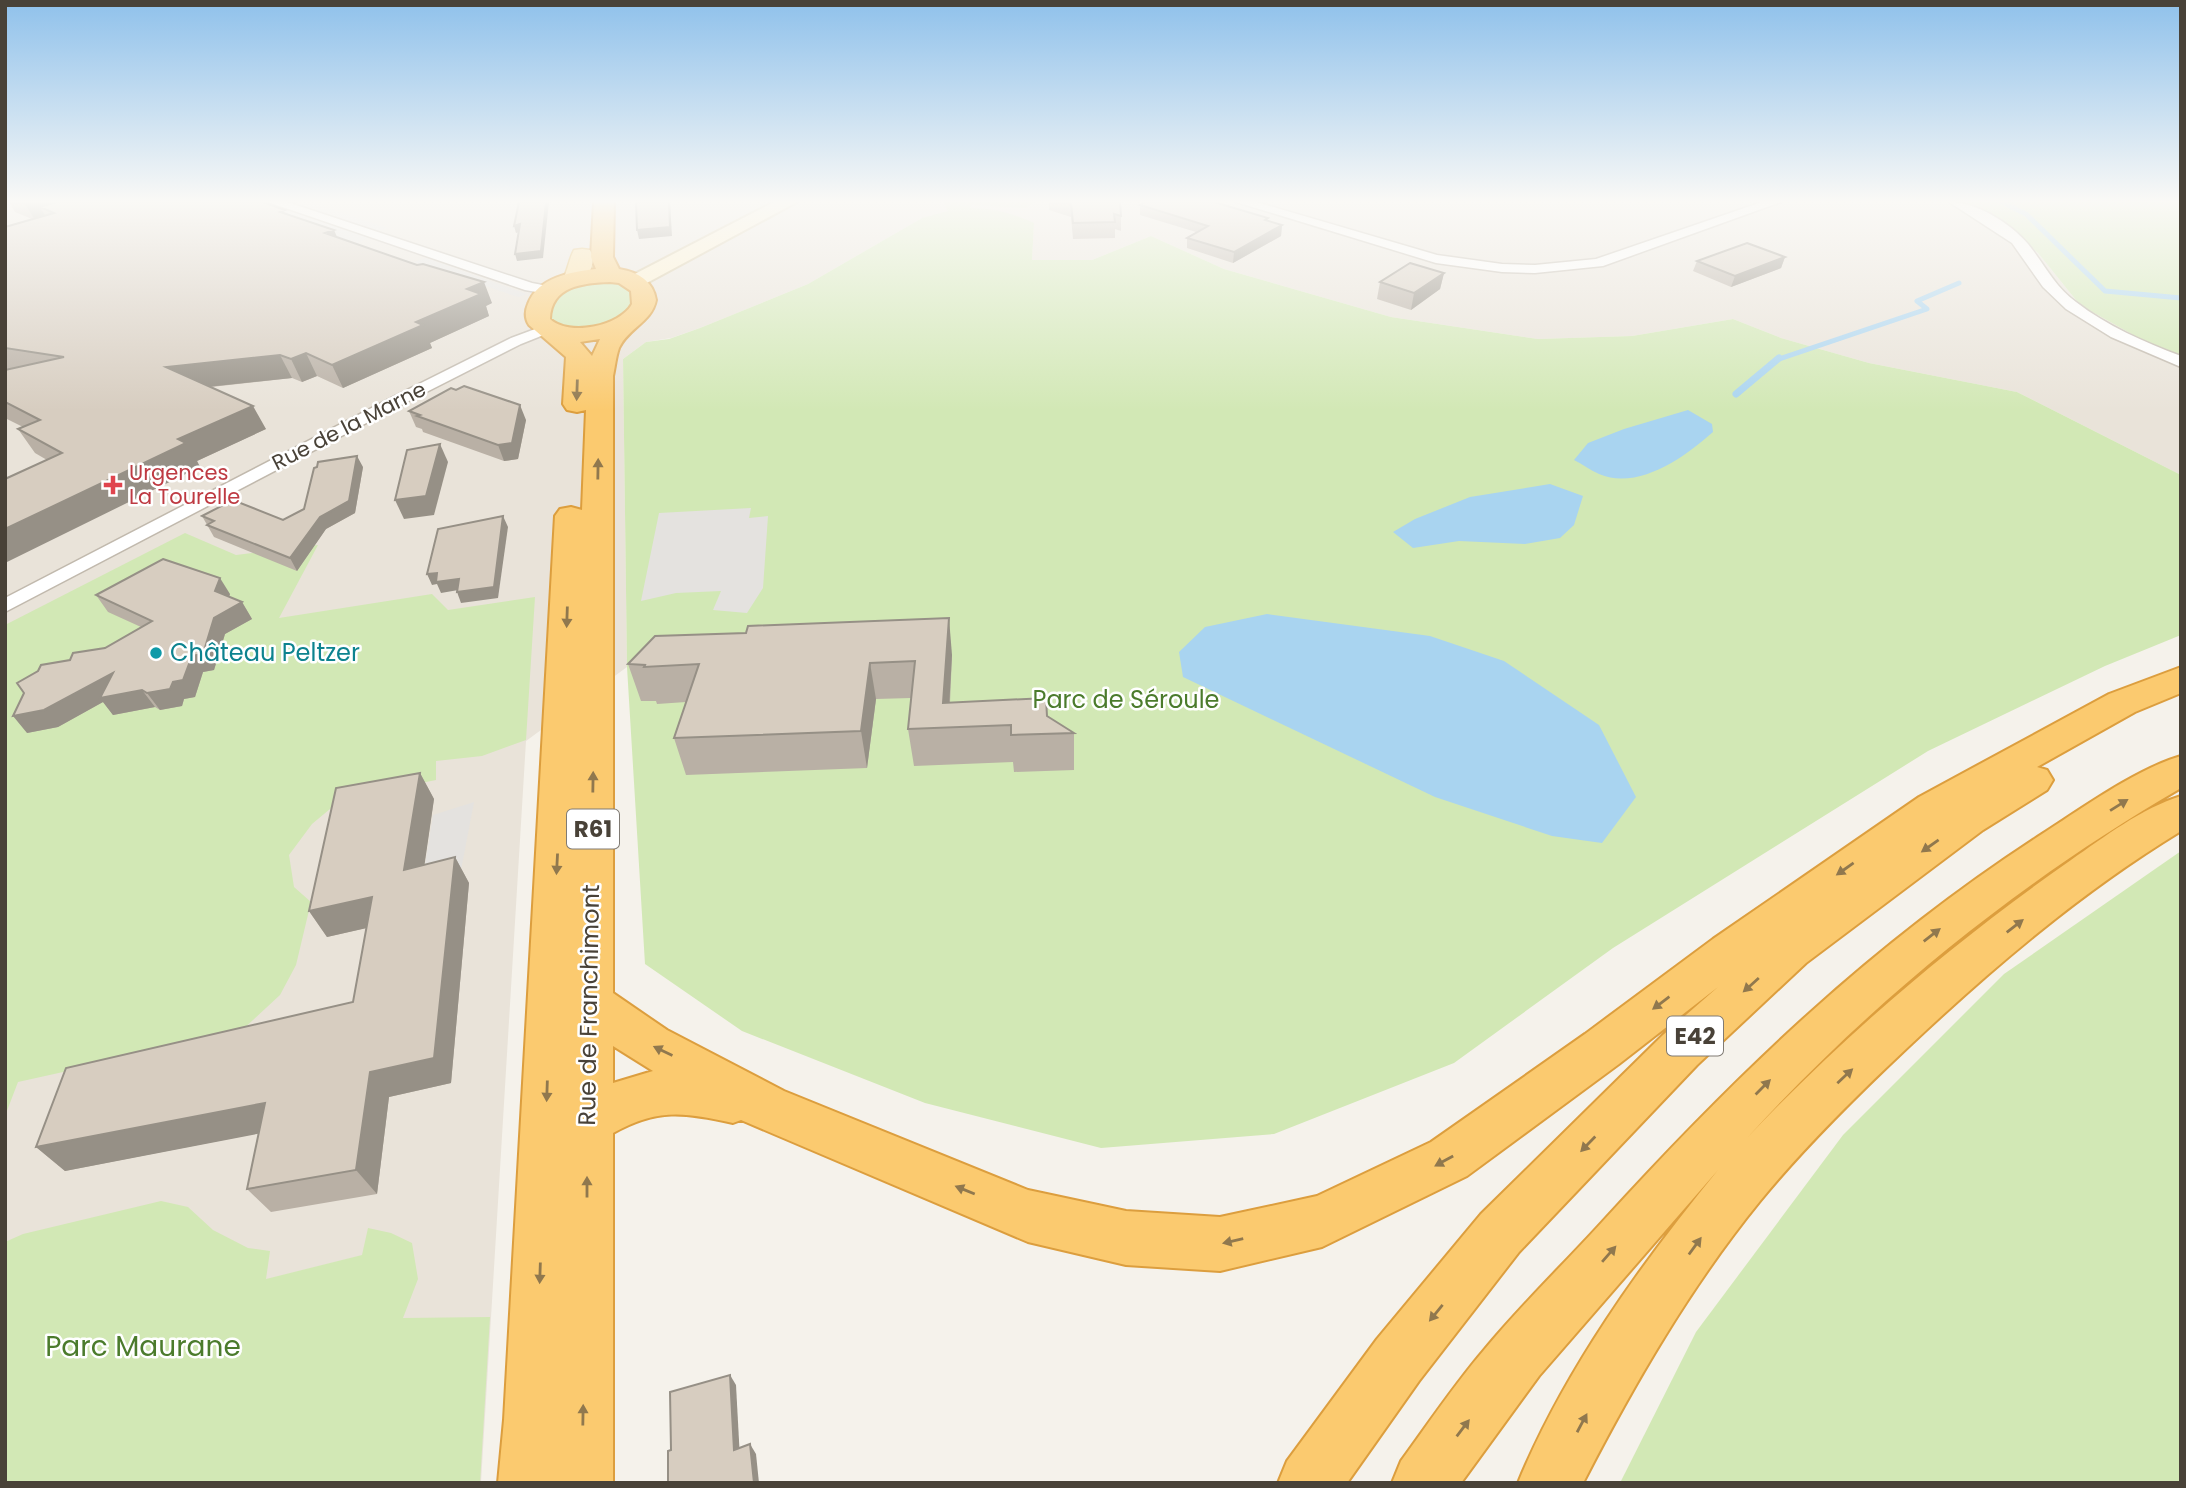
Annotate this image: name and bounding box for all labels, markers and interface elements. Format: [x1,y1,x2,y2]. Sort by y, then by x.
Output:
street label: Rue de la Marne [267,374,431,477]
one-way arrow [572,379,583,401]
place label: Urgences La Tourelle [129,458,240,511]
one-way arrow [592,458,604,480]
marker: Urgences La Tourelle [103,475,123,495]
one-way arrow [562,606,573,628]
place label: Château Peltzer [170,636,360,669]
marker: Château Peltzer [148,645,164,661]
park label: Parc de Séroule [1033,683,1219,716]
one-way arrow [587,771,599,793]
one-way arrow [2109,799,2128,812]
road number: R61 [567,810,619,848]
one-way arrow [1921,839,1939,853]
one-way arrow [551,853,562,875]
one-way arrow [1836,862,1854,876]
street label: Rue de Franchimont [570,884,607,1126]
one-way arrow [2006,918,2024,933]
one-way arrow [1923,928,1941,943]
one-way arrow [1742,977,1759,993]
one-way arrow [1653,996,1671,1011]
road number: E42 [1667,1016,1723,1056]
one-way arrow [653,1045,673,1057]
one-way arrow [1836,1068,1854,1084]
one-way arrow [1755,1079,1772,1096]
one-way arrow [542,1080,553,1102]
one-way arrow [1580,1135,1596,1152]
one-way arrow [1434,1155,1453,1167]
one-way arrow [581,1176,593,1198]
one-way arrow [955,1185,976,1196]
one-way arrow [1221,1236,1243,1247]
one-way arrow [1688,1237,1702,1255]
one-way arrow [1601,1245,1616,1263]
one-way arrow [535,1262,546,1284]
one-way arrow [1429,1305,1444,1322]
park label: Parc Maurane [45,1327,241,1366]
one-way arrow [577,1403,589,1425]
one-way arrow [1575,1412,1587,1432]
one-way arrow [1456,1419,1470,1437]

